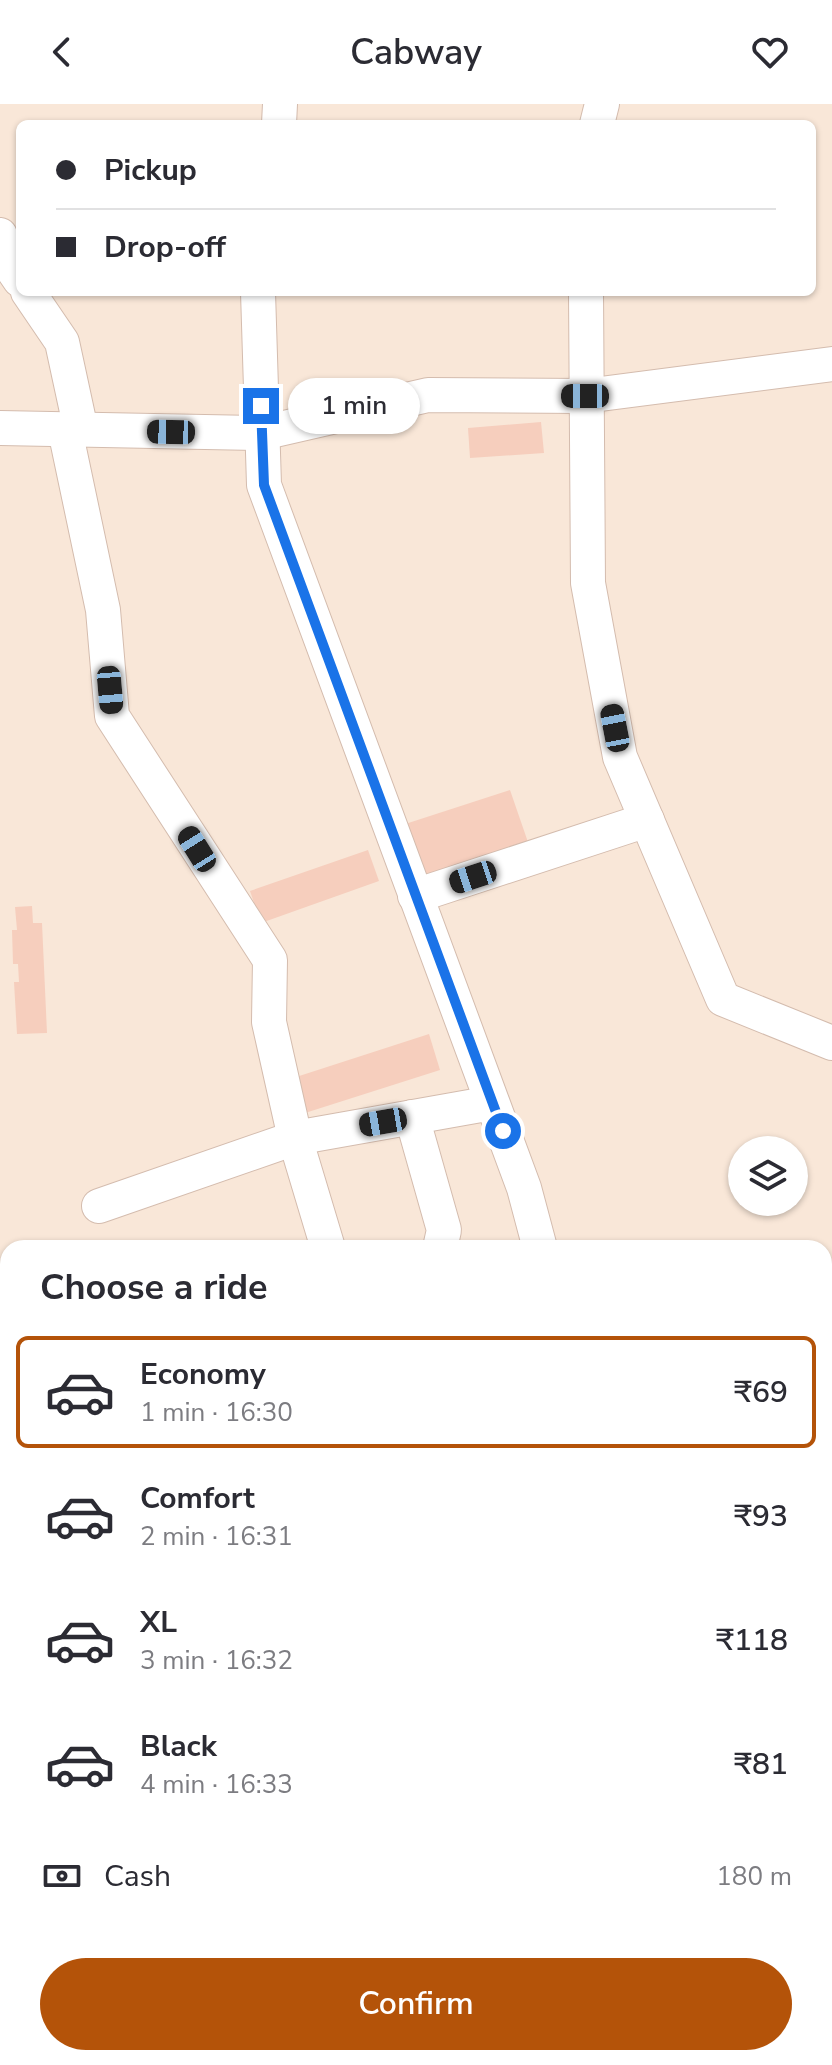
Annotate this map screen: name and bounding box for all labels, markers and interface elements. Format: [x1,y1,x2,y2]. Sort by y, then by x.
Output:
text: Cabway [350,28,482,77]
icon: back [40,30,84,74]
icon: heart [748,30,792,74]
text: Pickup [104,150,197,191]
text: Drop-off [104,227,226,268]
callout: 1 min [289,378,421,434]
car [561,384,609,408]
route end [243,388,279,424]
text: 1 min [321,388,387,423]
car [147,420,195,444]
car [96,665,124,715]
car [599,702,631,754]
car [174,822,220,876]
car [446,858,500,896]
car [357,1106,409,1138]
route start [485,1113,521,1149]
map controls [728,1136,808,1216]
button: layers [728,1136,808,1216]
text: Choose a ride [40,1263,268,1312]
text: Economy [140,1354,266,1395]
icon: car [44,1356,116,1428]
text: ₹69 [734,1372,788,1413]
text: 1 min · 16:30 [140,1395,293,1430]
text: Comfort [140,1478,255,1519]
icon: car [44,1480,116,1552]
text: ₹93 [734,1496,788,1537]
text: 2 min · 16:31 [140,1519,293,1554]
text: XL [140,1602,177,1643]
icon: car [44,1604,116,1676]
text: ₹118 [716,1620,788,1661]
text: 3 min · 16:32 [140,1643,293,1678]
text: Black [140,1726,217,1767]
icon: car [44,1728,116,1800]
text: ₹81 [734,1744,788,1785]
text: 4 min · 16:33 [140,1767,293,1802]
icon: cash [40,1854,84,1898]
text: Cash [104,1856,171,1897]
text: 180 m [716,1859,792,1894]
button: Confirm [40,1958,792,2050]

